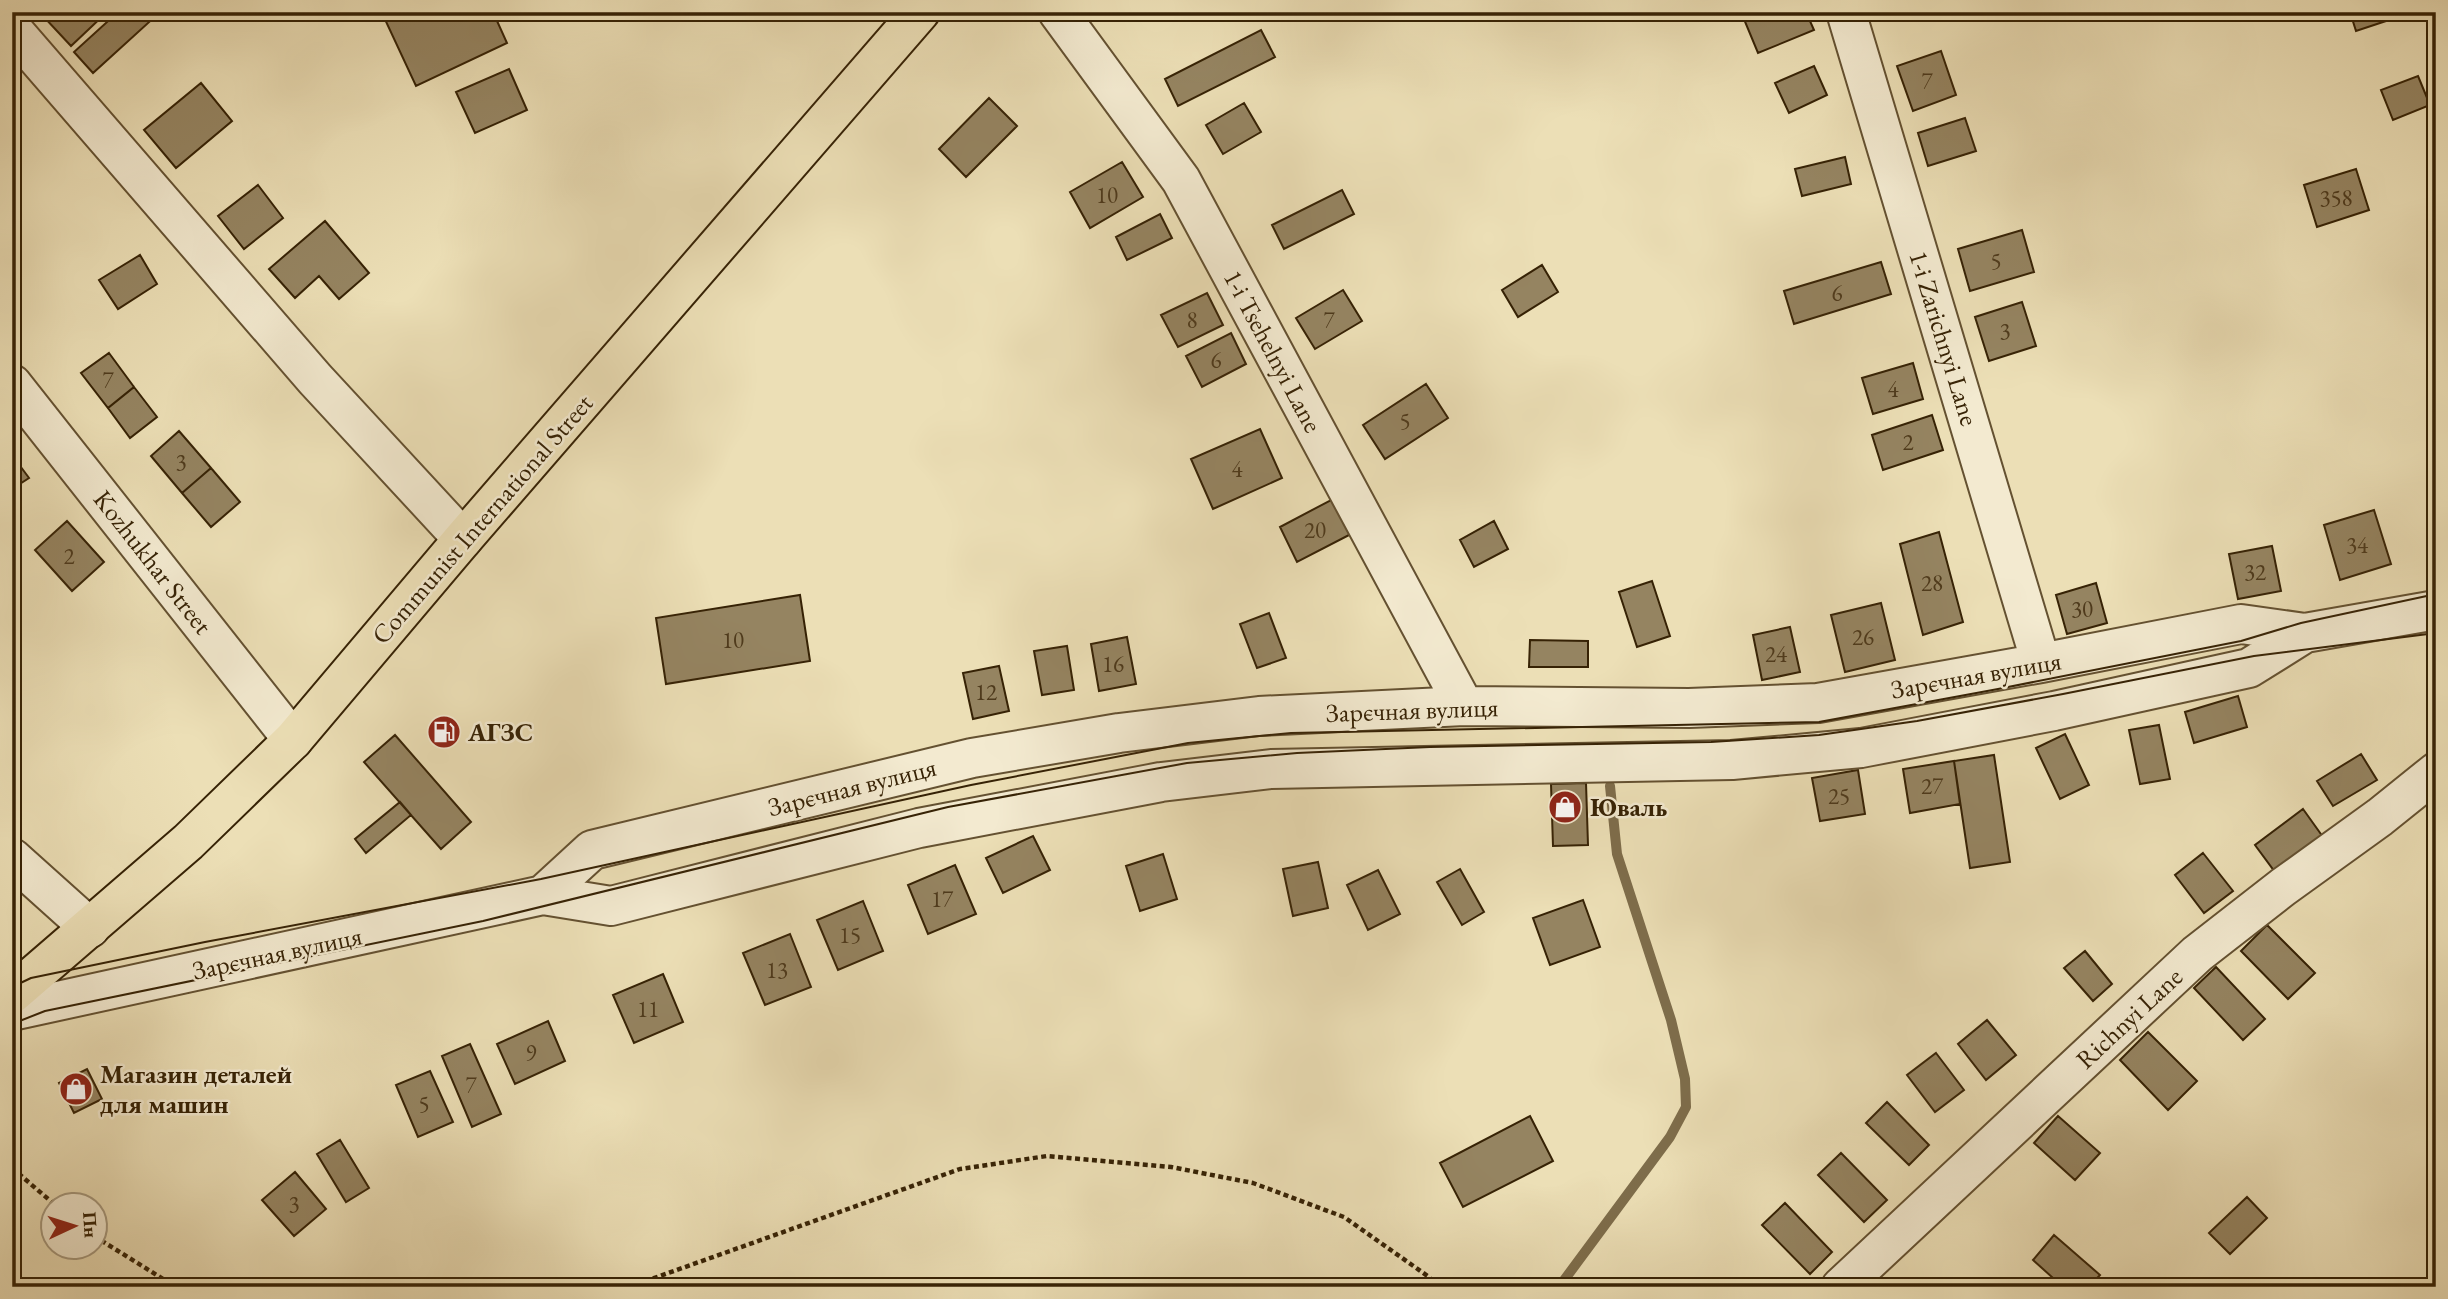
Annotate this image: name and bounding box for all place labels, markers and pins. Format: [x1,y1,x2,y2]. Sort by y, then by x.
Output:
fuel station icon: АГЗС [425,713,463,751]
place label: АГЗС [467,715,533,749]
shop icon: Юваль [1546,788,1584,826]
place label: Юваль [1590,790,1667,824]
place label: Магазин деталей для машин [100,1057,292,1121]
shop icon: Магазин деталей для машин [57,1070,95,1108]

